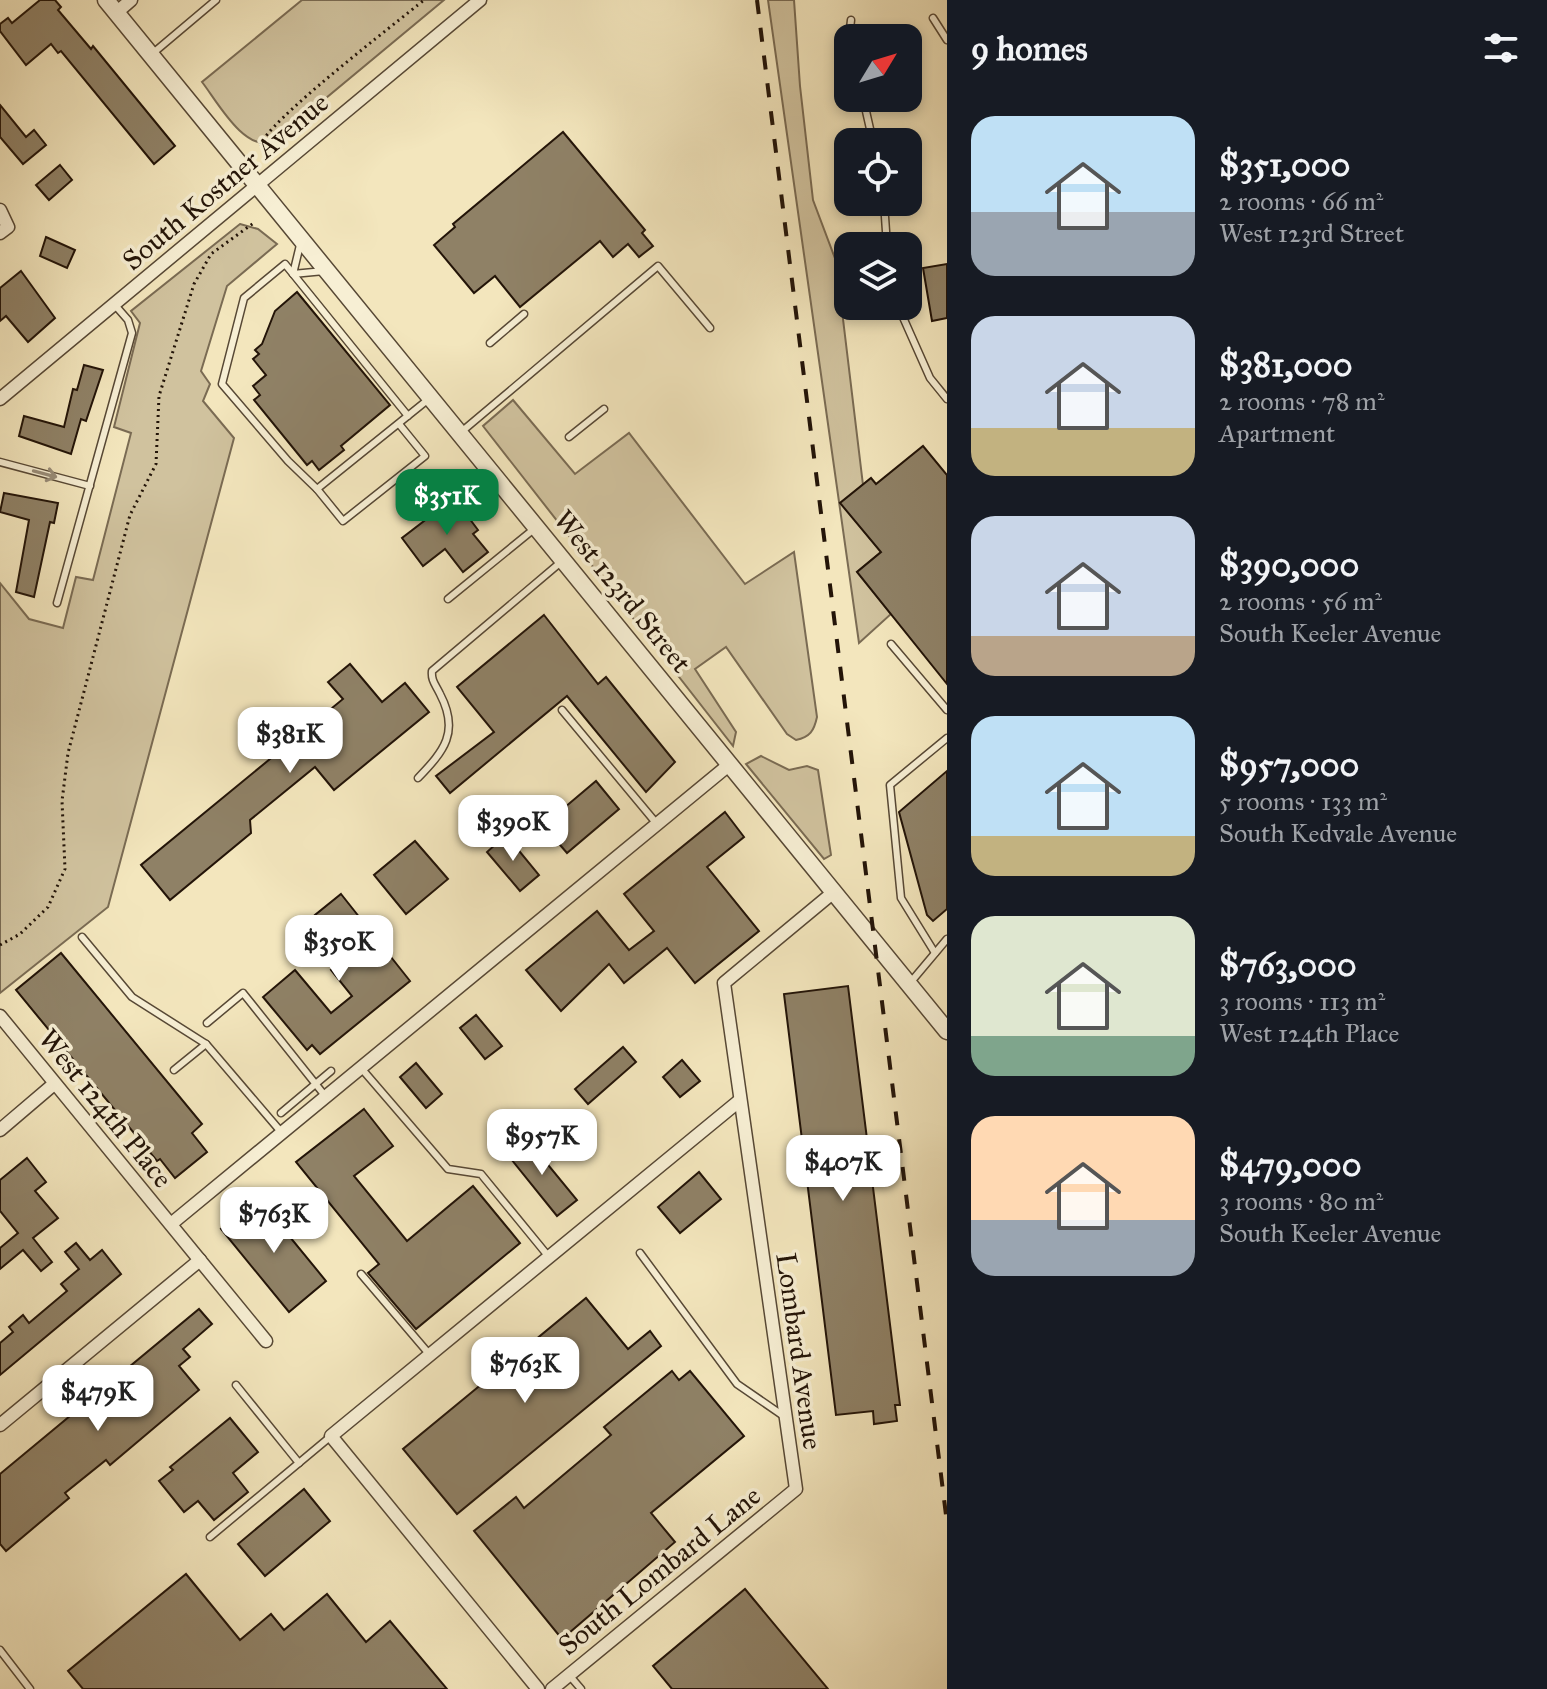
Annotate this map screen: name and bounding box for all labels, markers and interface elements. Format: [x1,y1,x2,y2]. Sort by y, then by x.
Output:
north arrow [834,24,922,112]
map controls [834,24,922,320]
icon: filters [1479,26,1523,70]
text: 9 homes [971,28,1088,69]
street label: South Kostner Avenue [115,85,335,278]
button: locate [834,128,922,216]
text: $351,000 [1219,144,1350,185]
icon: home [1035,148,1131,244]
text: 2 rooms · 66 m² [1219,185,1383,217]
text: West 123rd Street [1219,217,1404,249]
button: layers [834,232,922,320]
text: $381,000 [1219,344,1353,385]
icon: home [1035,348,1131,444]
text: 2 rooms · 78 m² [1219,385,1384,417]
text: Apartment [1219,417,1335,449]
one-way arrow [32,467,58,482]
pin: $351K [391,469,503,537]
text: $351K [414,479,480,511]
street label: West 123rd Street [546,503,699,680]
text: $390,000 [1219,544,1359,585]
icon: home [1035,548,1131,644]
text: 2 rooms · 56 m² [1219,585,1382,617]
text: South Keeler Avenue [1219,617,1441,649]
pin: $381K [234,707,346,775]
text: $381K [256,717,324,749]
text: $957,000 [1219,744,1359,785]
icon: home [1035,748,1131,844]
text: 5 rooms · 133 m² [1219,785,1387,817]
pin: $390K [457,795,569,863]
text: $390K [476,805,550,837]
text: South Kedvale Avenue [1219,817,1457,849]
pin: $350K [283,915,395,983]
text: $350K [303,925,375,957]
text: $763,000 [1219,944,1357,985]
icon: home [1035,948,1131,1044]
text: 3 rooms · 113 m² [1219,985,1385,1017]
text: West 124th Place [1219,1017,1399,1049]
street label: West 124th Place [31,1022,180,1195]
pin: $957K [486,1109,598,1177]
text: $957K [505,1119,579,1151]
pin: $407K [787,1135,899,1203]
text: $479,000 [1219,1144,1361,1185]
text: $407K [804,1145,882,1177]
icon: home [1035,1148,1131,1244]
text: 3 rooms · 80 m² [1219,1185,1383,1217]
pin: $763K [218,1187,330,1255]
text: $763K [238,1197,310,1229]
text: South Keeler Avenue [1219,1217,1441,1249]
street label: Lombard Avenue [768,1250,831,1452]
pin: $763K [469,1337,581,1405]
text: $763K [489,1347,561,1379]
pin: $479K [42,1365,154,1433]
text: $479K [60,1375,136,1407]
street label: South Lombard Lane [551,1478,768,1663]

